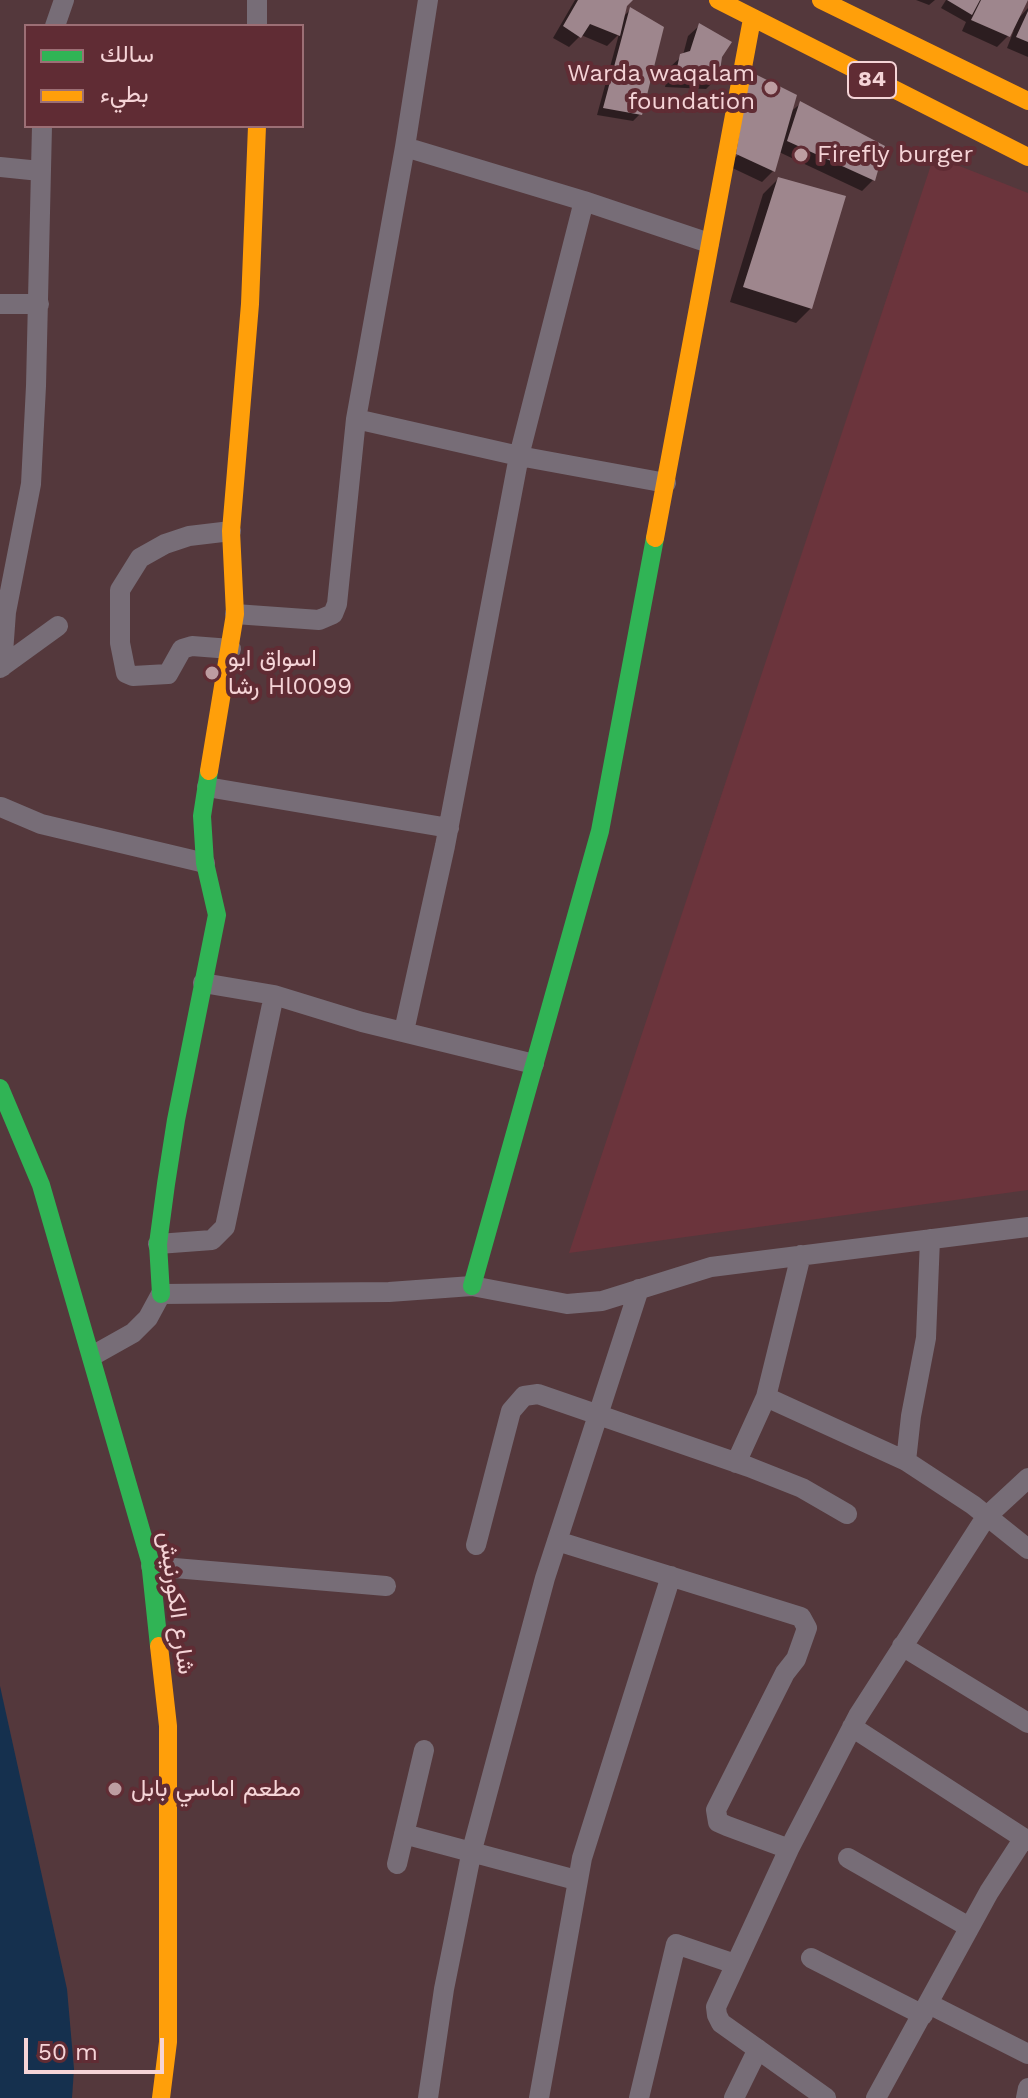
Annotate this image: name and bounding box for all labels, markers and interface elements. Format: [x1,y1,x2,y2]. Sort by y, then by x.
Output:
legend [24,24,304,128]
text: سالك [100,40,154,68]
place label: Warda waqalam foundation [567,60,755,116]
road number: 84 [848,62,896,98]
marker: Warda waqalam foundation [762,79,780,97]
text: بطيء [100,80,149,108]
place label: Firefly burger [817,141,973,169]
marker: Firefly burger [792,146,810,164]
place label: اسواق ابو رشا Hl0099 [228,645,352,701]
marker: اسواق ابو رشا Hl0099 [203,664,221,682]
street label: شارع الكورنيش [152,1530,200,1676]
place label: مطعم اماسي بابل [131,1775,301,1803]
marker: مطعم اماسي بابل [106,1780,124,1798]
scale bar [28,2022,168,2072]
text: 50 m [38,2038,98,2066]

